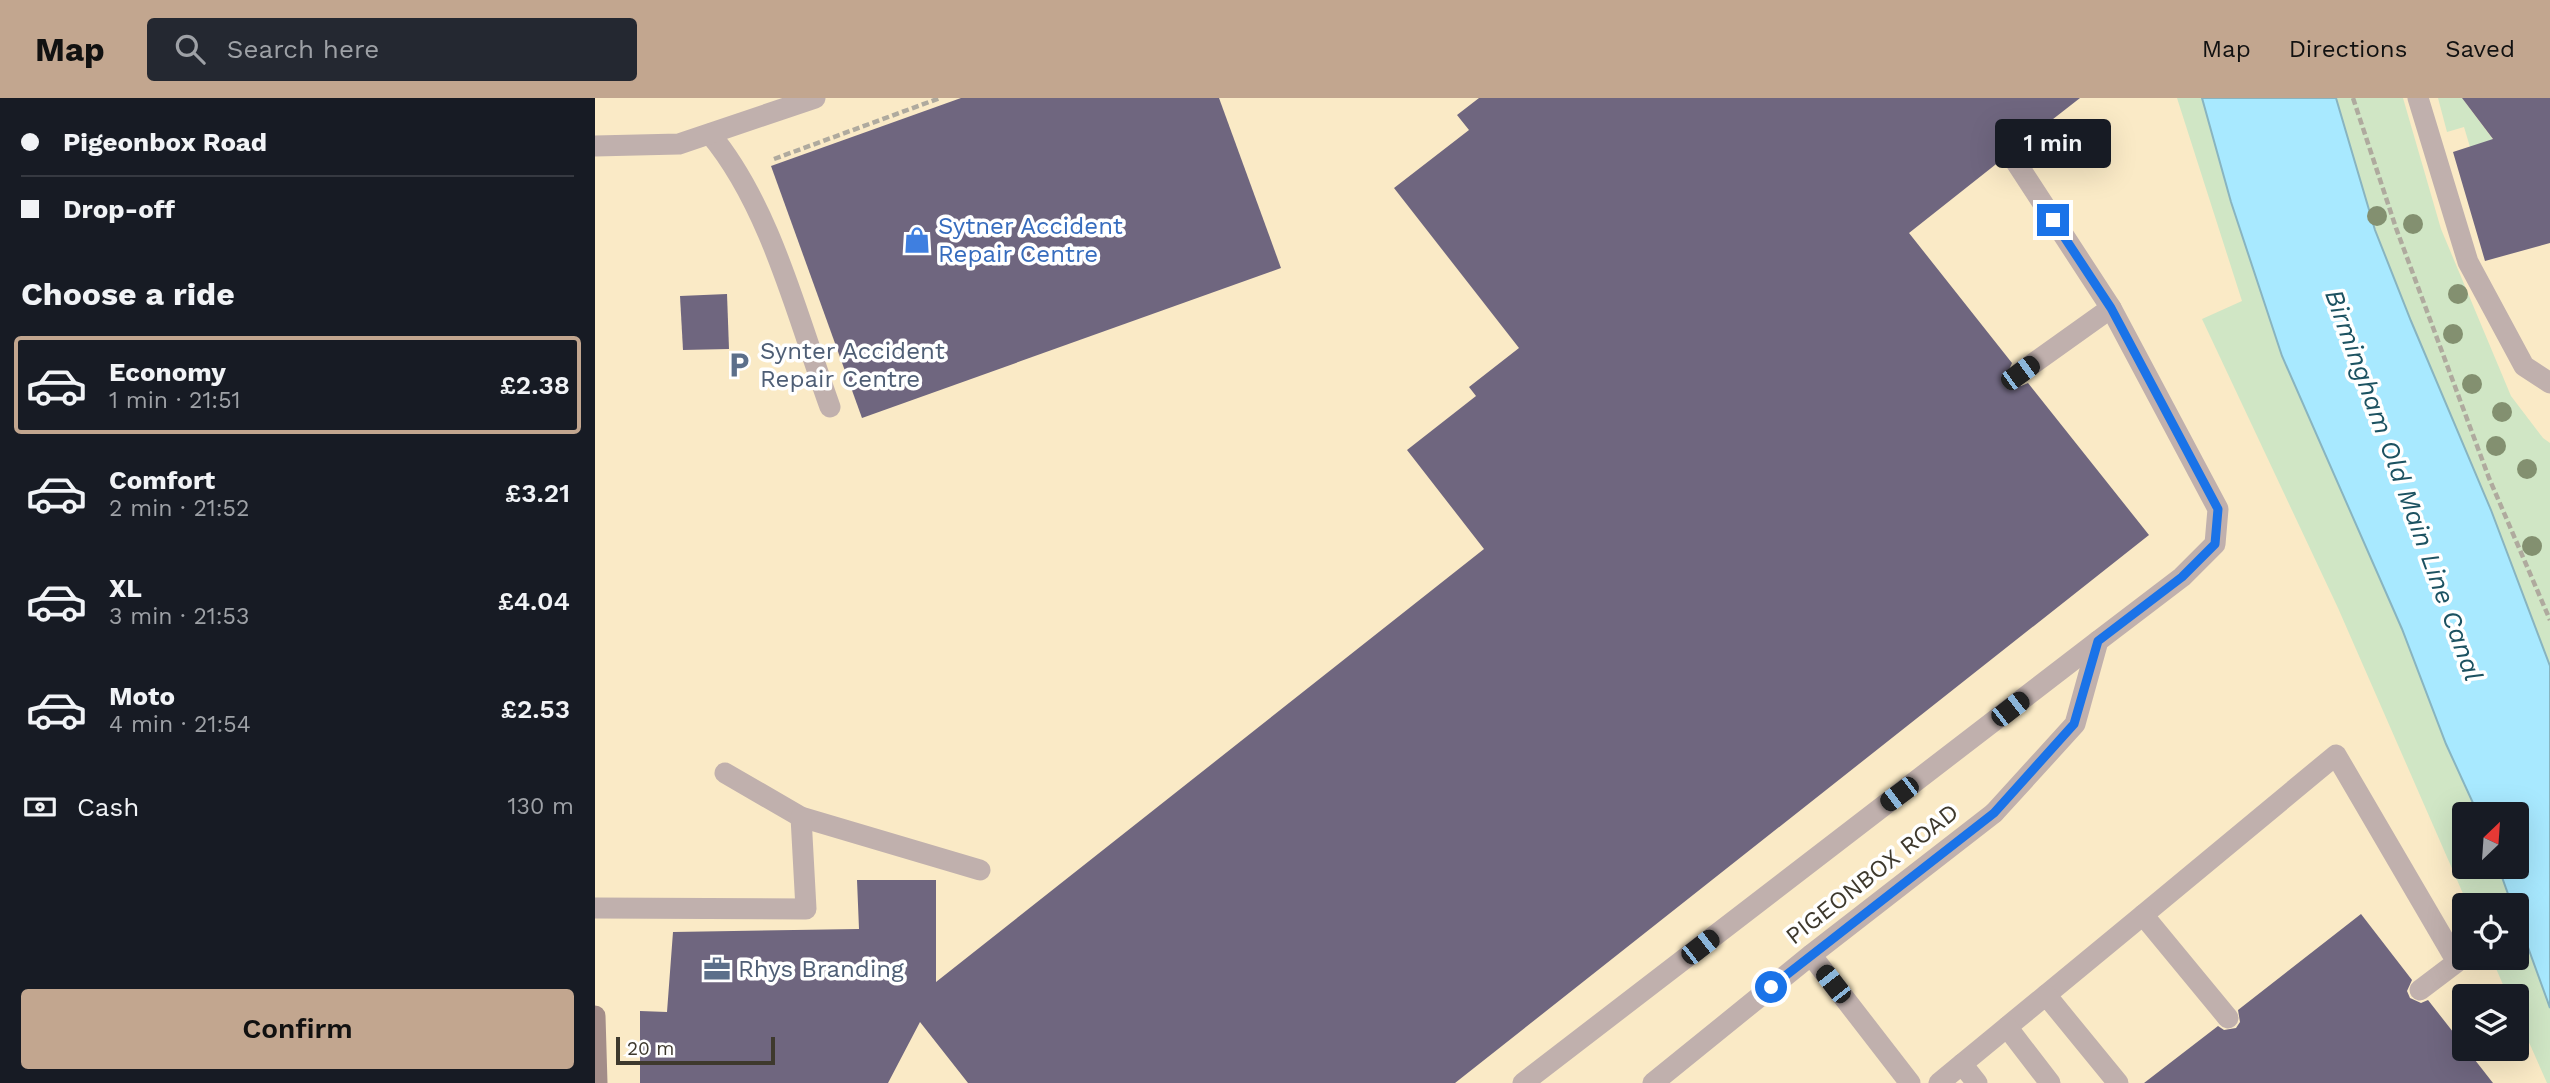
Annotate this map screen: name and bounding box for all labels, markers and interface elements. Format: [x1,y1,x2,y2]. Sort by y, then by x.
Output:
search box [147,18,637,81]
text: Map [35,30,105,69]
icon: search [171,30,209,68]
text: Search here [227,34,379,64]
text: Map [2202,35,2251,63]
text: Directions [2289,35,2407,63]
text: Saved [2445,35,2515,63]
callout: 1 min [1995,118,2111,167]
text: Pigeonbox Road [63,127,267,157]
text: 1 min [2023,130,2083,157]
text: Drop-off [63,194,175,224]
route end [2037,204,2069,236]
place label: Sytner Accident Repair Centre [938,212,1123,268]
shop icon: Sytner Accident Repair Centre [902,225,932,255]
text: Choose a ride [21,275,235,313]
water label: Birmingham Old Main Line Canal [2319,285,2489,685]
place label: Synter Accident Repair Centre [760,337,945,393]
parking icon: Synter Accident Repair Centre [724,350,754,380]
car [1997,352,2044,394]
icon: car [25,354,88,417]
text: Economy [109,357,226,387]
text: £2.38 [500,370,570,400]
text: 1 min · 21:51 [109,387,241,414]
icon: car [25,462,88,525]
text: Comfort [109,465,215,495]
text: £3.21 [505,478,570,508]
text: 2 min · 21:52 [109,495,249,522]
icon: car [25,570,88,633]
text: XL [109,573,142,603]
text: £4.04 [498,586,570,616]
text: 3 min · 21:53 [109,603,249,630]
icon: car [25,678,88,741]
text: Moto [109,681,175,711]
car [1987,688,2034,730]
text: £2.53 [501,694,570,724]
text: 4 min · 21:54 [109,711,251,738]
car [1876,773,1923,815]
icon: cash [21,788,59,826]
text: Cash [77,792,139,822]
text: 130 m [508,793,574,820]
street label: PIGEONBOX ROAD [1780,798,1964,950]
north arrow [2452,802,2529,878]
map controls [2452,802,2529,1061]
button: locate [2452,893,2529,970]
car [1677,926,1724,968]
office icon: Rhys Branding [702,954,732,984]
place label: Rhys Branding [738,955,904,983]
car [1812,961,1855,1007]
route start [1755,971,1787,1003]
button: layers [2452,984,2529,1061]
button: Confirm [21,989,574,1069]
scale bar [616,1034,775,1066]
text: 20 m [627,1037,674,1060]

